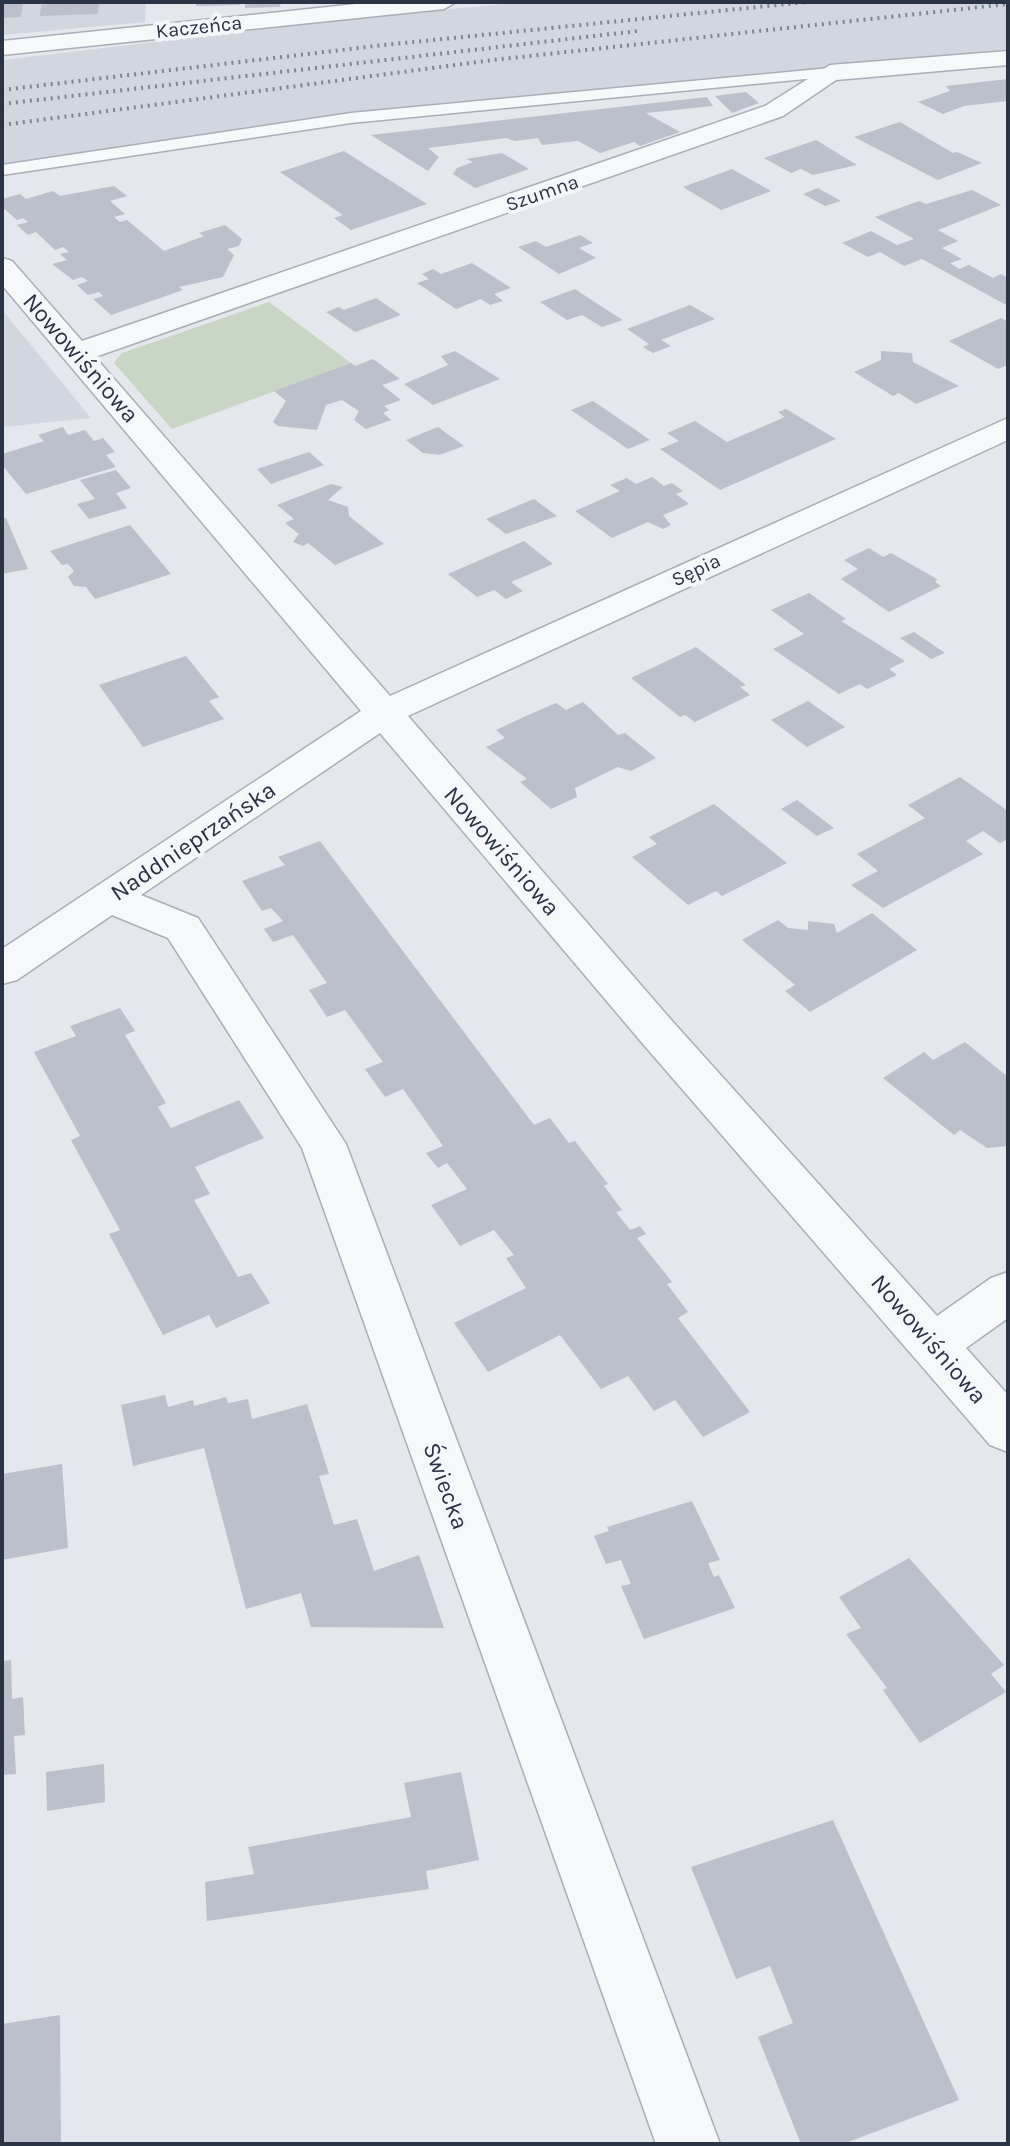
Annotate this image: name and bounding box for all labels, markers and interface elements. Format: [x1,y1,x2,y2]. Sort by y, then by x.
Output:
street label: Kaczeńca [155,11,243,43]
street label: Szumna [503,170,581,216]
street label: Nowowiśniowa [17,287,145,429]
street label: Sępia [668,549,724,591]
street label: Naddnieprzańska [105,775,281,907]
street label: Nowowiśniowa [438,780,566,922]
street label: Nowowiśniowa [865,1268,993,1410]
street label: Świecka [417,1439,475,1533]

